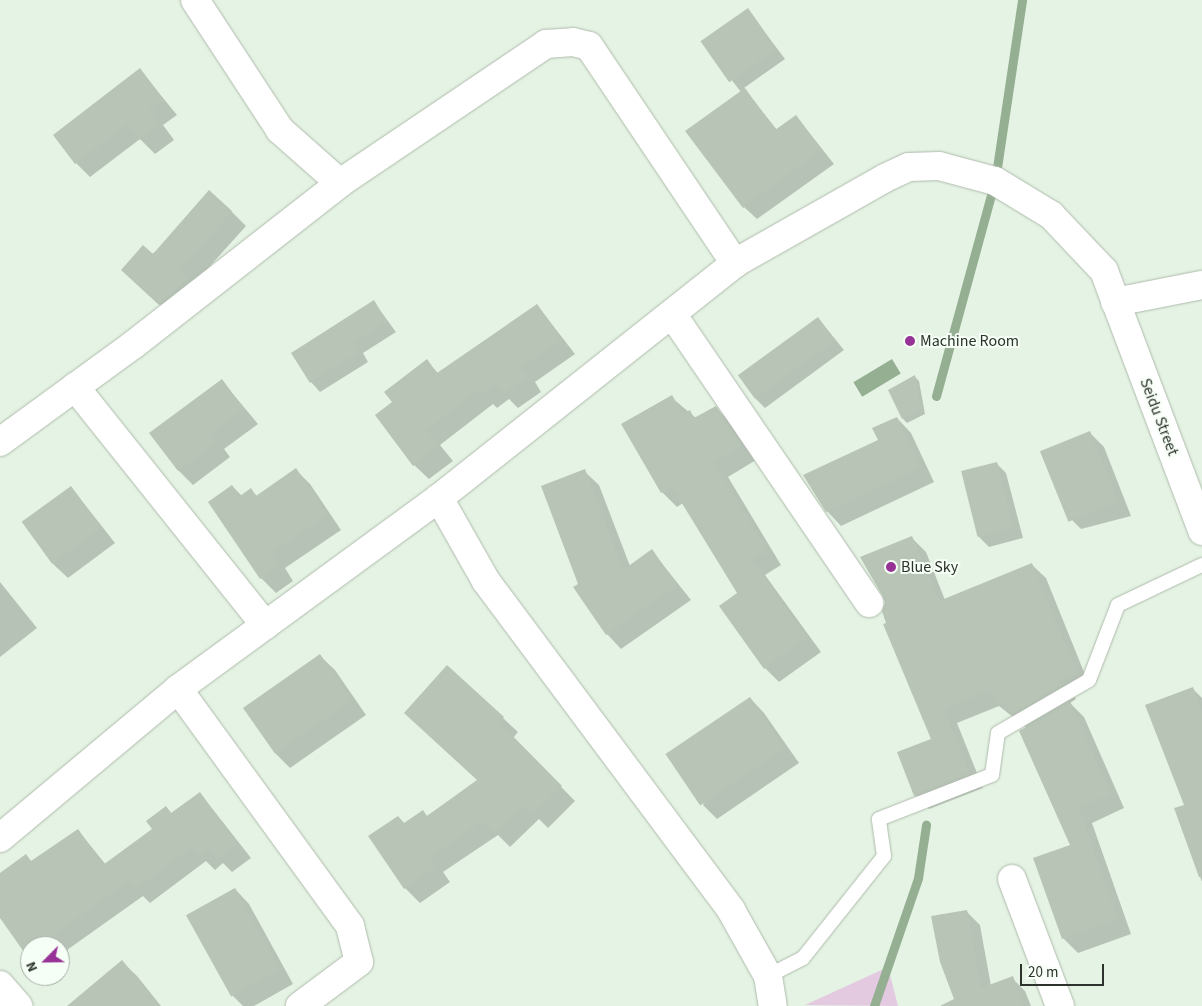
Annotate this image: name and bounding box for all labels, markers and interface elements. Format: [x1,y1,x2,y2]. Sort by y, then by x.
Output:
place label: Machine Room [920,331,1019,351]
marker: Machine Room [904,335,916,347]
street label: Seidu Street [1135,376,1183,458]
place label: Blue Sky [901,557,958,577]
marker: Blue Sky [885,561,897,573]
north arrow [20,936,70,986]
scale bar [1022,954,1106,986]
text: N [21,958,43,975]
text: 20 m [1028,962,1058,983]

